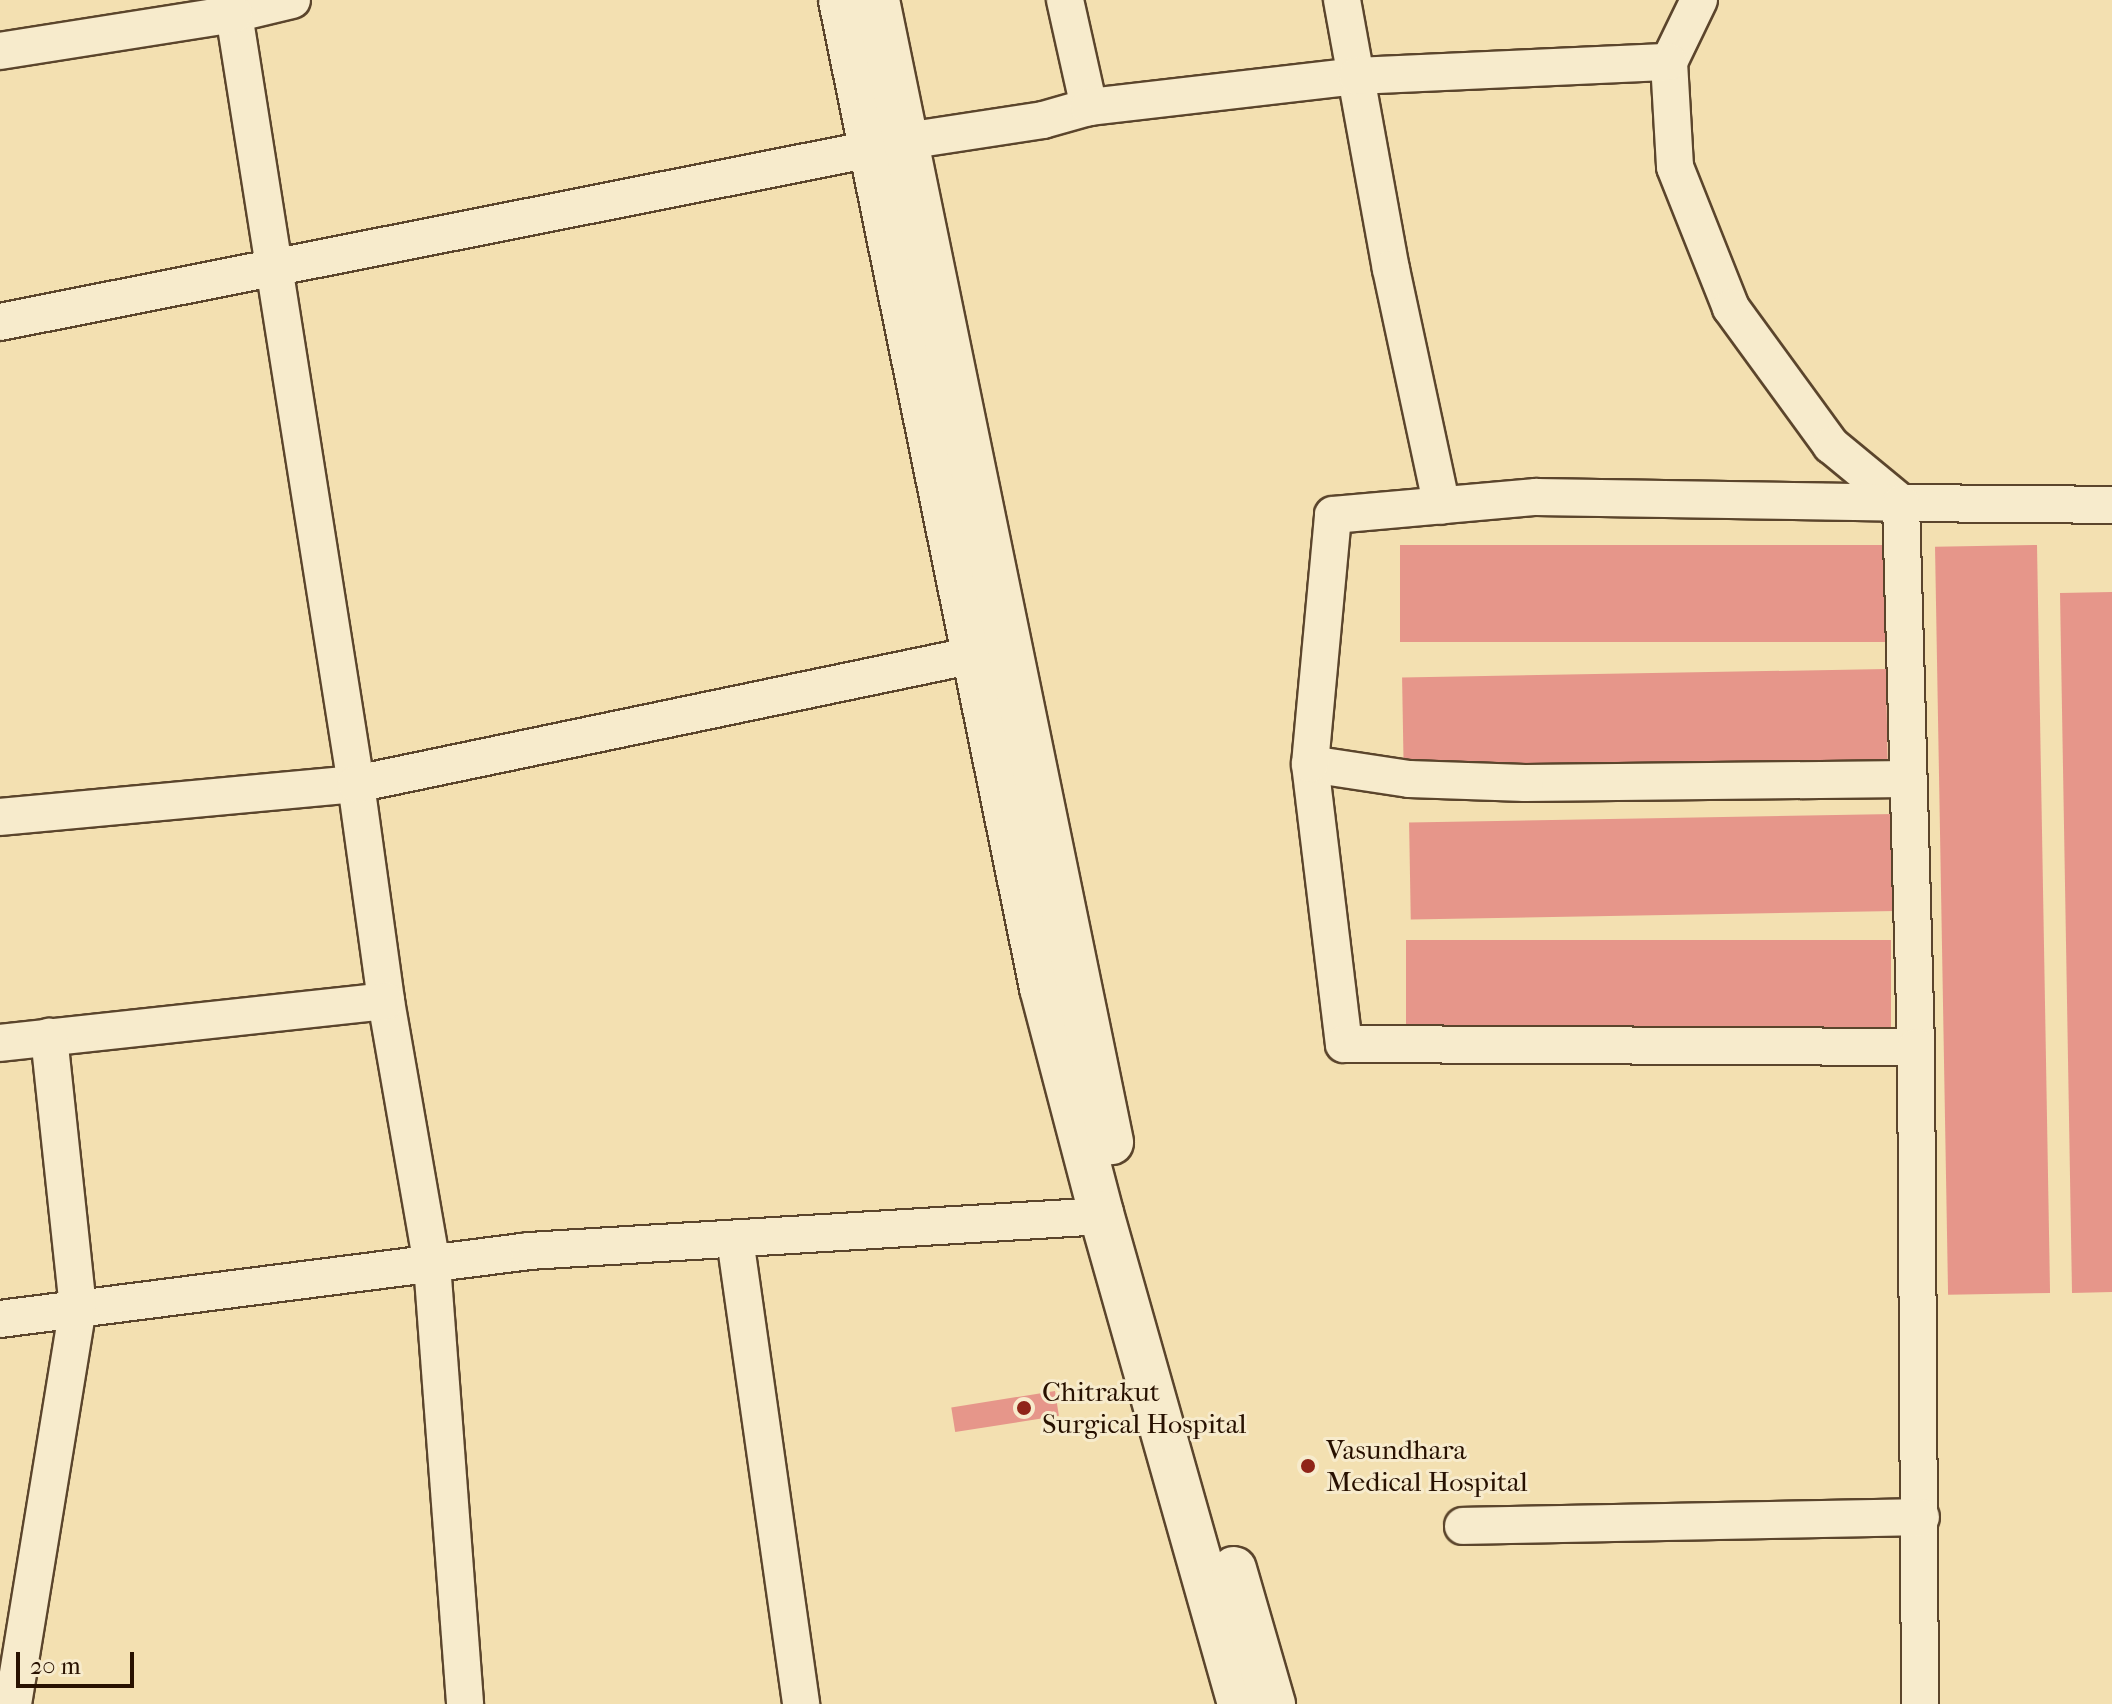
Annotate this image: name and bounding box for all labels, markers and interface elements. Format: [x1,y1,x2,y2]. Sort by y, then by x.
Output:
place label: Chitrakut Surgical Hospital [1042,1375,1246,1441]
marker: Chitrakut Surgical Hospital [1013,1397,1035,1419]
place label: Vasundhara Medical Hospital [1326,1433,1528,1499]
marker: Vasundhara Medical Hospital [1297,1455,1319,1477]
scale bar [20,1636,138,1686]
text: 20 m [30,1652,81,1680]

